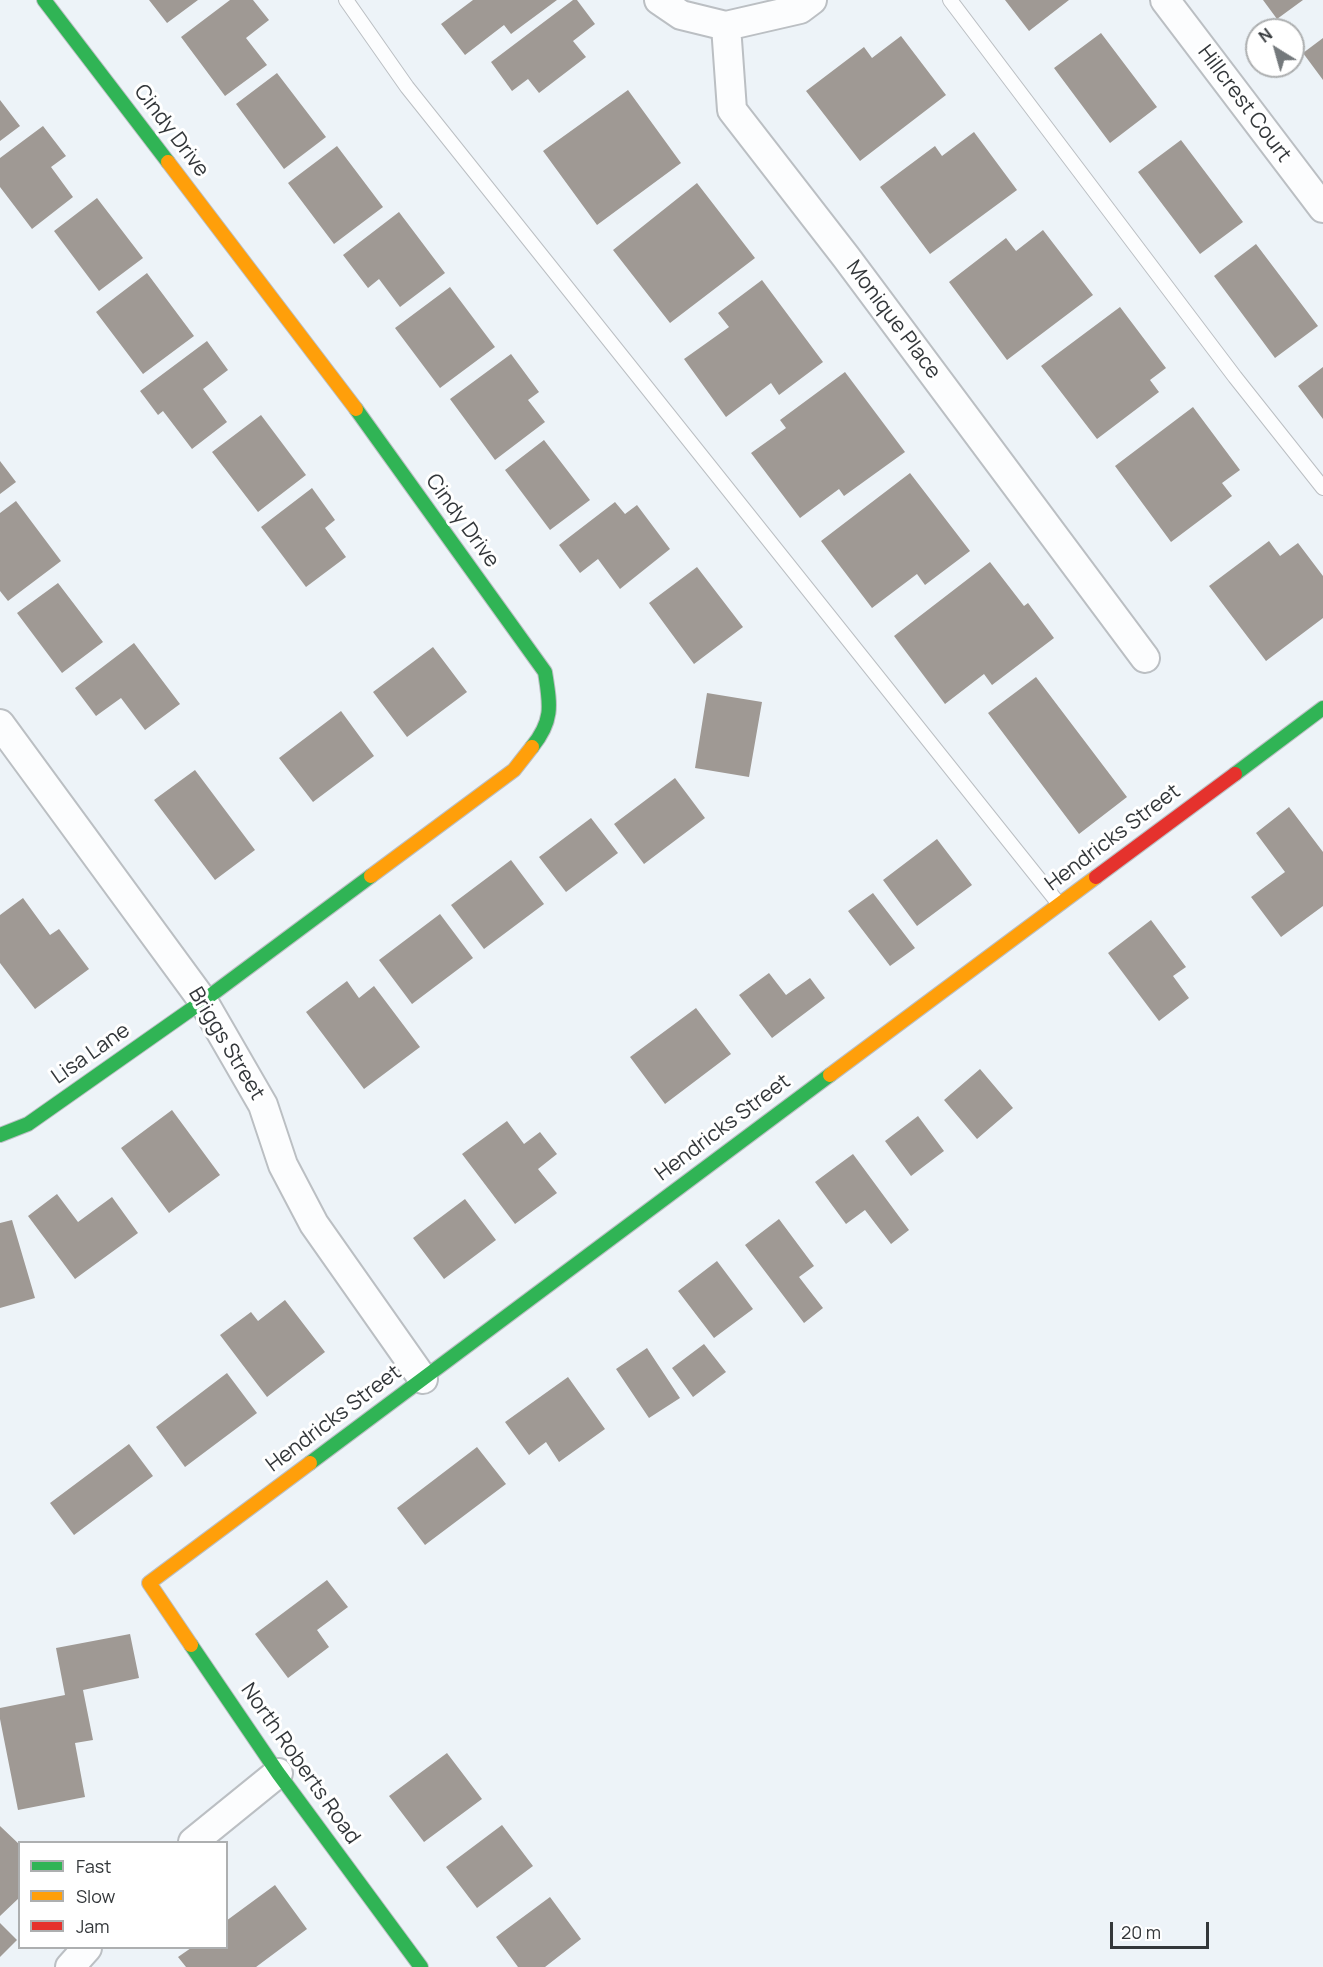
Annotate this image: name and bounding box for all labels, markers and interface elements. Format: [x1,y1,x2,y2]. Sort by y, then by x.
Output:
north arrow [1245,18,1305,78]
text: N [1254,23,1277,47]
street label: Hillcrest Court [1192,41,1296,167]
street label: Cindy Drive [128,80,214,182]
street label: Monique Place [840,256,946,384]
street label: Cindy Drive [420,469,504,573]
street label: Hendricks Street [1041,779,1185,897]
street label: Briggs Street [182,983,270,1105]
street label: Lisa Lane [47,1018,135,1090]
street label: Hendricks Street [651,1069,795,1187]
street label: Hendricks Street [262,1360,406,1478]
street label: North Roberts Road [235,1679,365,1849]
legend [18,1841,228,1949]
text: Fast [76,1854,111,1878]
text: Slow [76,1884,115,1908]
scale bar [1113,1910,1212,1948]
text: Jam [76,1914,110,1938]
text: 20 m [1121,1920,1161,1944]

